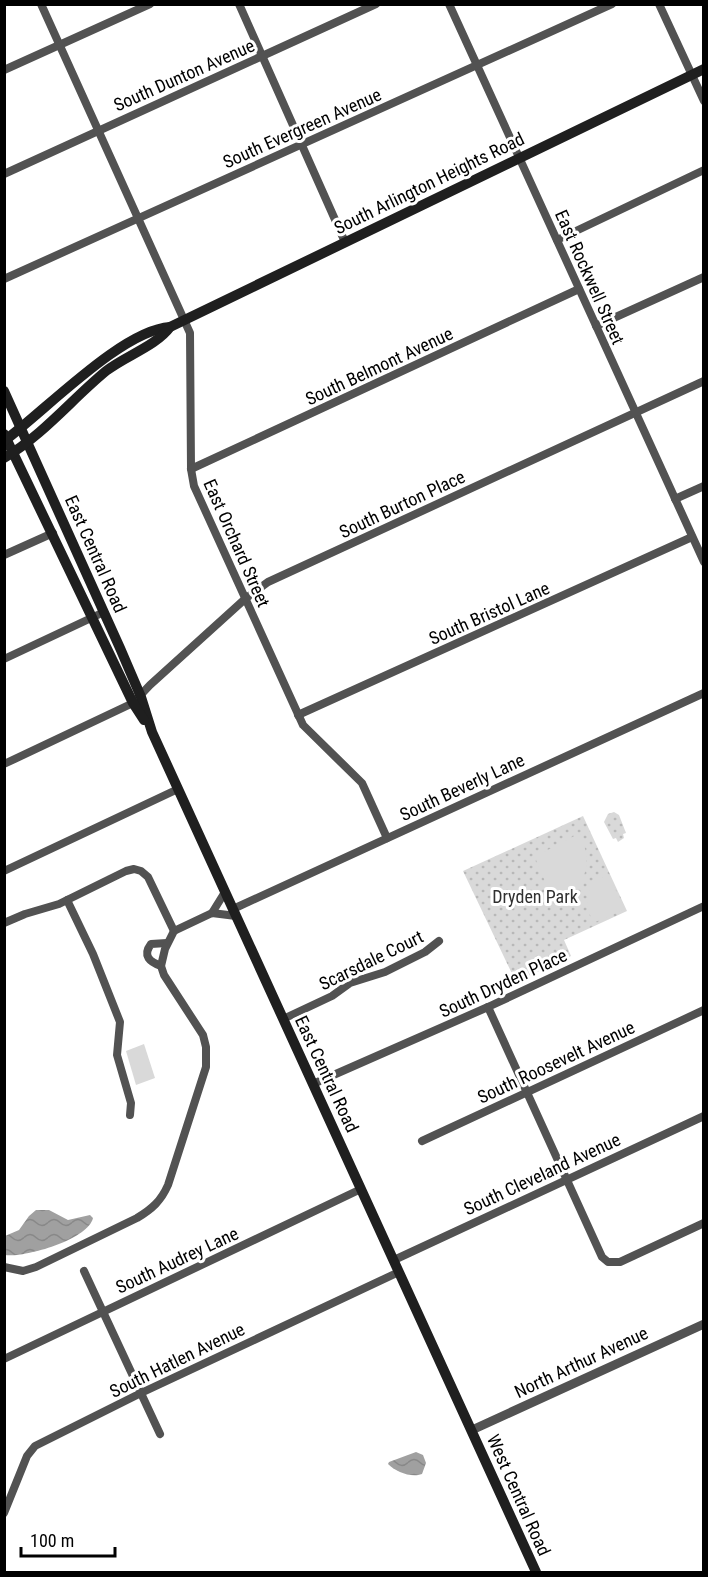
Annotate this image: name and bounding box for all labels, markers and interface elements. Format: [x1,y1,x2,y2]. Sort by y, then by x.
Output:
street label: South Dunton Avenue [110,35,258,115]
street label: South Evergreen Avenue [220,84,384,172]
street label: South Arlington Heights Road [330,128,528,238]
street label: East Rockwell Street [551,207,629,347]
street label: South Belmont Avenue [302,323,456,409]
street label: South Burton Place [336,466,468,542]
street label: East Orchard Street [199,476,275,610]
street label: East Central Road [61,492,131,616]
street label: South Bristol Lane [426,577,552,649]
street label: South Beverly Lane [396,749,528,825]
park label: Dryden Park [492,886,578,907]
street label: Scarsdale Court [315,926,427,994]
street label: South Dryden Place [436,944,570,1022]
street label: East Central Road [291,1012,363,1136]
street label: South Roosevelt Avenue [474,1016,638,1108]
street label: South Cleveland Avenue [460,1129,624,1219]
street label: South Audrey Lane [112,1222,242,1298]
street label: South Hatlen Avenue [106,1318,248,1402]
street label: North Arthur Avenue [511,1322,651,1402]
street label: West Central Road [483,1431,555,1559]
scale bar [21,1520,116,1558]
text: 100 m [30,1530,74,1551]

